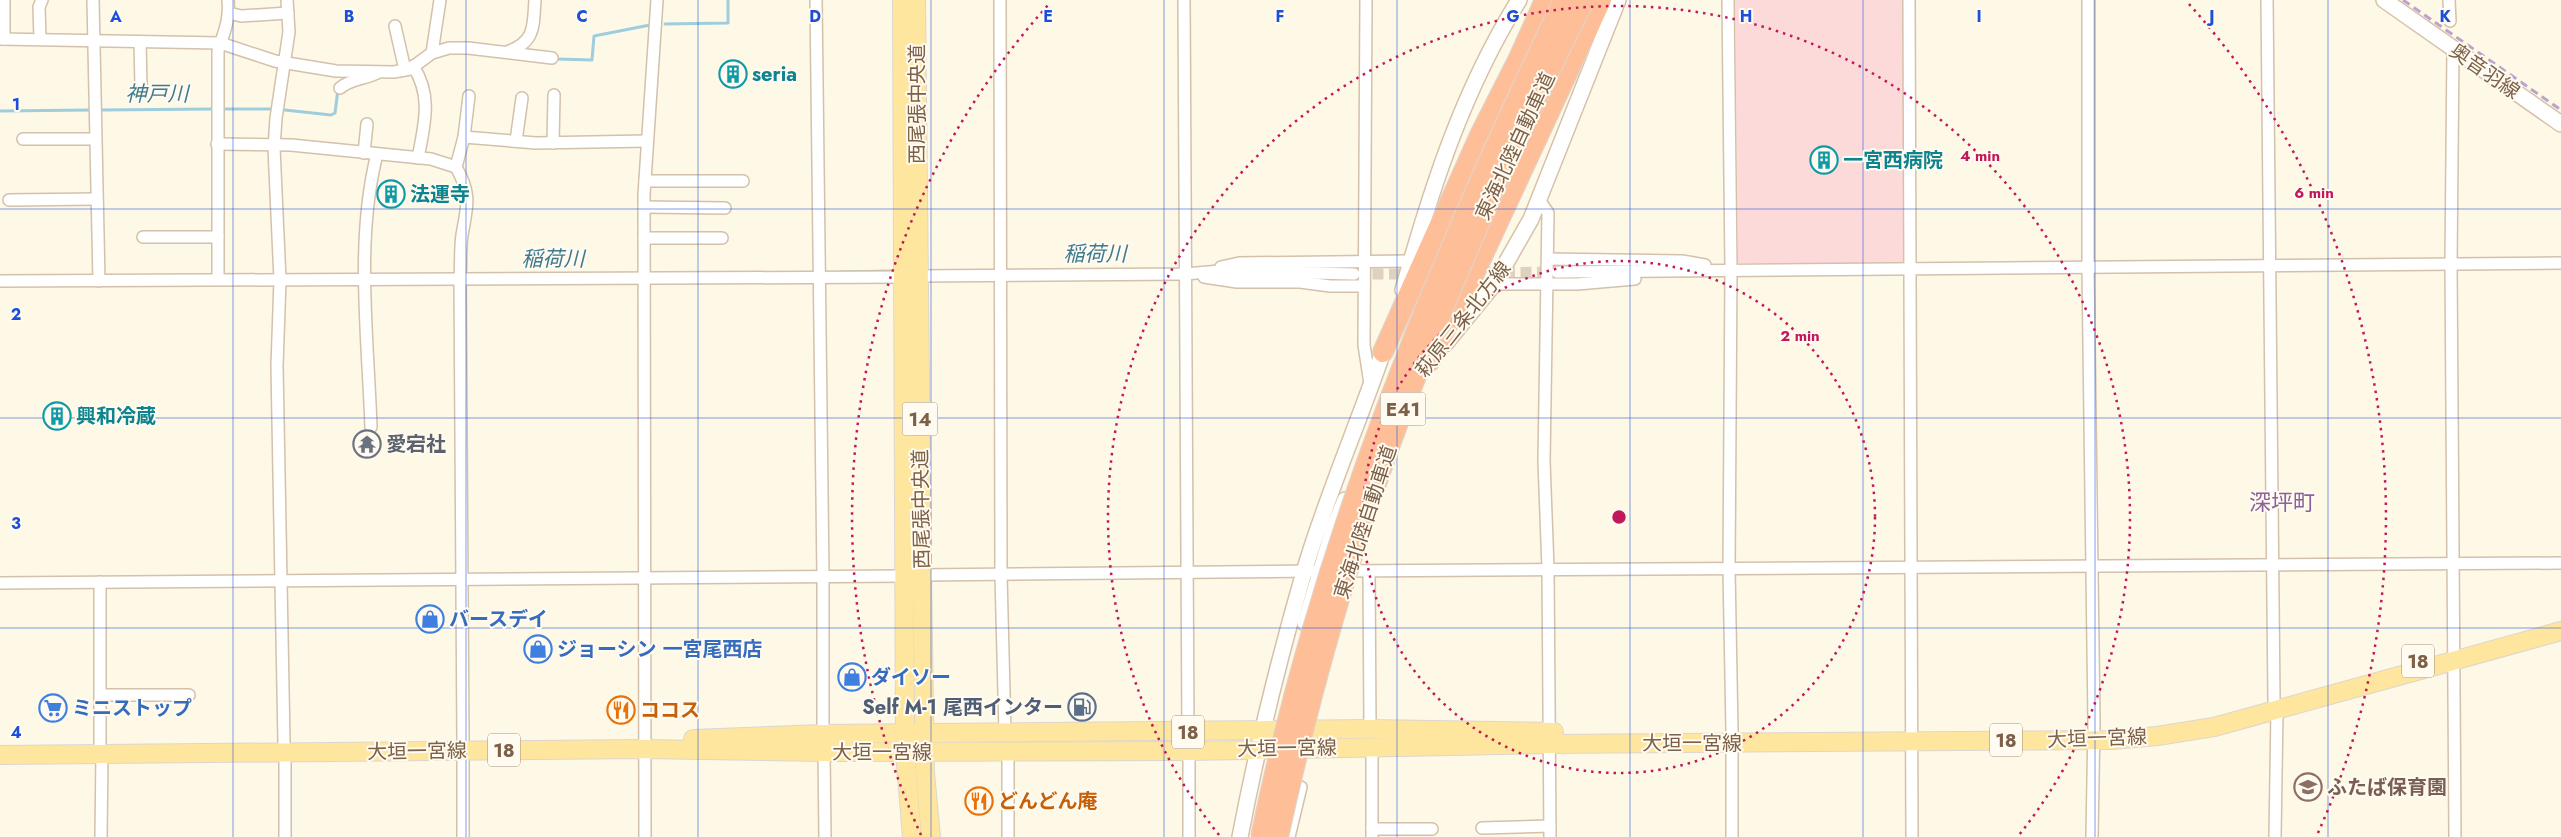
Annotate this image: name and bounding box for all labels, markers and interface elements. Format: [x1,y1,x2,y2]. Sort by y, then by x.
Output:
text: A [109,5,122,28]
text: B [344,5,354,28]
text: C [576,5,588,28]
text: D [809,5,821,28]
text: E [1043,5,1053,28]
text: F [1276,5,1284,28]
text: G [1506,5,1520,28]
text: H [1740,5,1752,28]
text: I [1976,5,1982,28]
text: J [2206,5,2215,28]
text: K [2439,5,2451,28]
street label: 奥音羽線 [2444,37,2526,106]
street label: 西尾張中央道 [903,44,932,164]
building icon: seria [718,59,748,89]
place label: seria [752,60,797,89]
street label: 東海北陸自動車道 [1469,68,1562,225]
water label: 神戸川 [126,79,190,109]
text: 1 [12,93,20,116]
building icon: 一宮西病院 [1809,145,1839,175]
text: 4 min [1960,145,2000,167]
place label: 一宮西病院 [1843,146,1943,175]
building icon: 法運寺 [376,179,406,209]
place label: 法運寺 [410,180,470,209]
text: 6 min [2294,182,2334,204]
water label: 稲荷川 [1064,239,1128,269]
water label: 稲荷川 [522,244,586,274]
street label: 萩原三条北方線 [1409,255,1518,383]
text: 2 [11,303,21,326]
text: 2 min [1780,325,1820,347]
road number: E41 [1380,392,1426,426]
building icon: 興和冷蔵 [42,401,72,431]
place label: 興和冷蔵 [76,402,156,431]
road number: 14 [902,402,938,436]
temple icon: 愛宕社 [352,429,382,459]
place label: 愛宕社 [386,430,446,459]
street label: 東海北陸自動車道 [1327,442,1404,603]
street label: 西尾張中央道 [906,449,937,569]
district label: 深坪町 [2249,486,2315,518]
centre of rings [1610,508,1628,526]
text: 3 [11,512,21,535]
shop icon: バースデイ [415,604,445,634]
place label: バースデイ [449,605,548,634]
shop icon: ジョーシン 一宮尾西店 [523,634,553,664]
place label: ジョーシン 一宮尾西店 [557,635,763,664]
road number: 18 [2402,644,2434,678]
shop icon: ダイソー [837,662,867,692]
place label: ダイソー [871,663,951,692]
fuel station icon: Self M-1 尾西インター [1067,692,1097,722]
supermarket icon: ミニストップ [38,693,68,723]
place label: Self M-1 尾西インター [862,693,1063,722]
place label: ミニストップ [72,694,192,723]
restaurant icon: ココス [606,695,636,725]
place label: ココス [640,696,700,725]
road number: 18 [1172,716,1204,749]
text: 4 [10,721,22,744]
street label: 大垣一宮線 [2047,722,2147,755]
road number: 18 [1990,724,2022,756]
street label: 大垣一宮線 [1642,729,1742,758]
street label: 大垣一宮線 [1237,733,1337,764]
road number: 18 [488,734,520,766]
street label: 大垣一宮線 [367,736,467,767]
street label: 大垣一宮線 [832,738,932,767]
school or university icon: ふたば保育園 [2293,772,2323,802]
place label: ふたば保育園 [2327,773,2447,802]
restaurant icon: どんどん庵 [964,786,994,816]
place label: どんどん庵 [998,787,1097,816]

